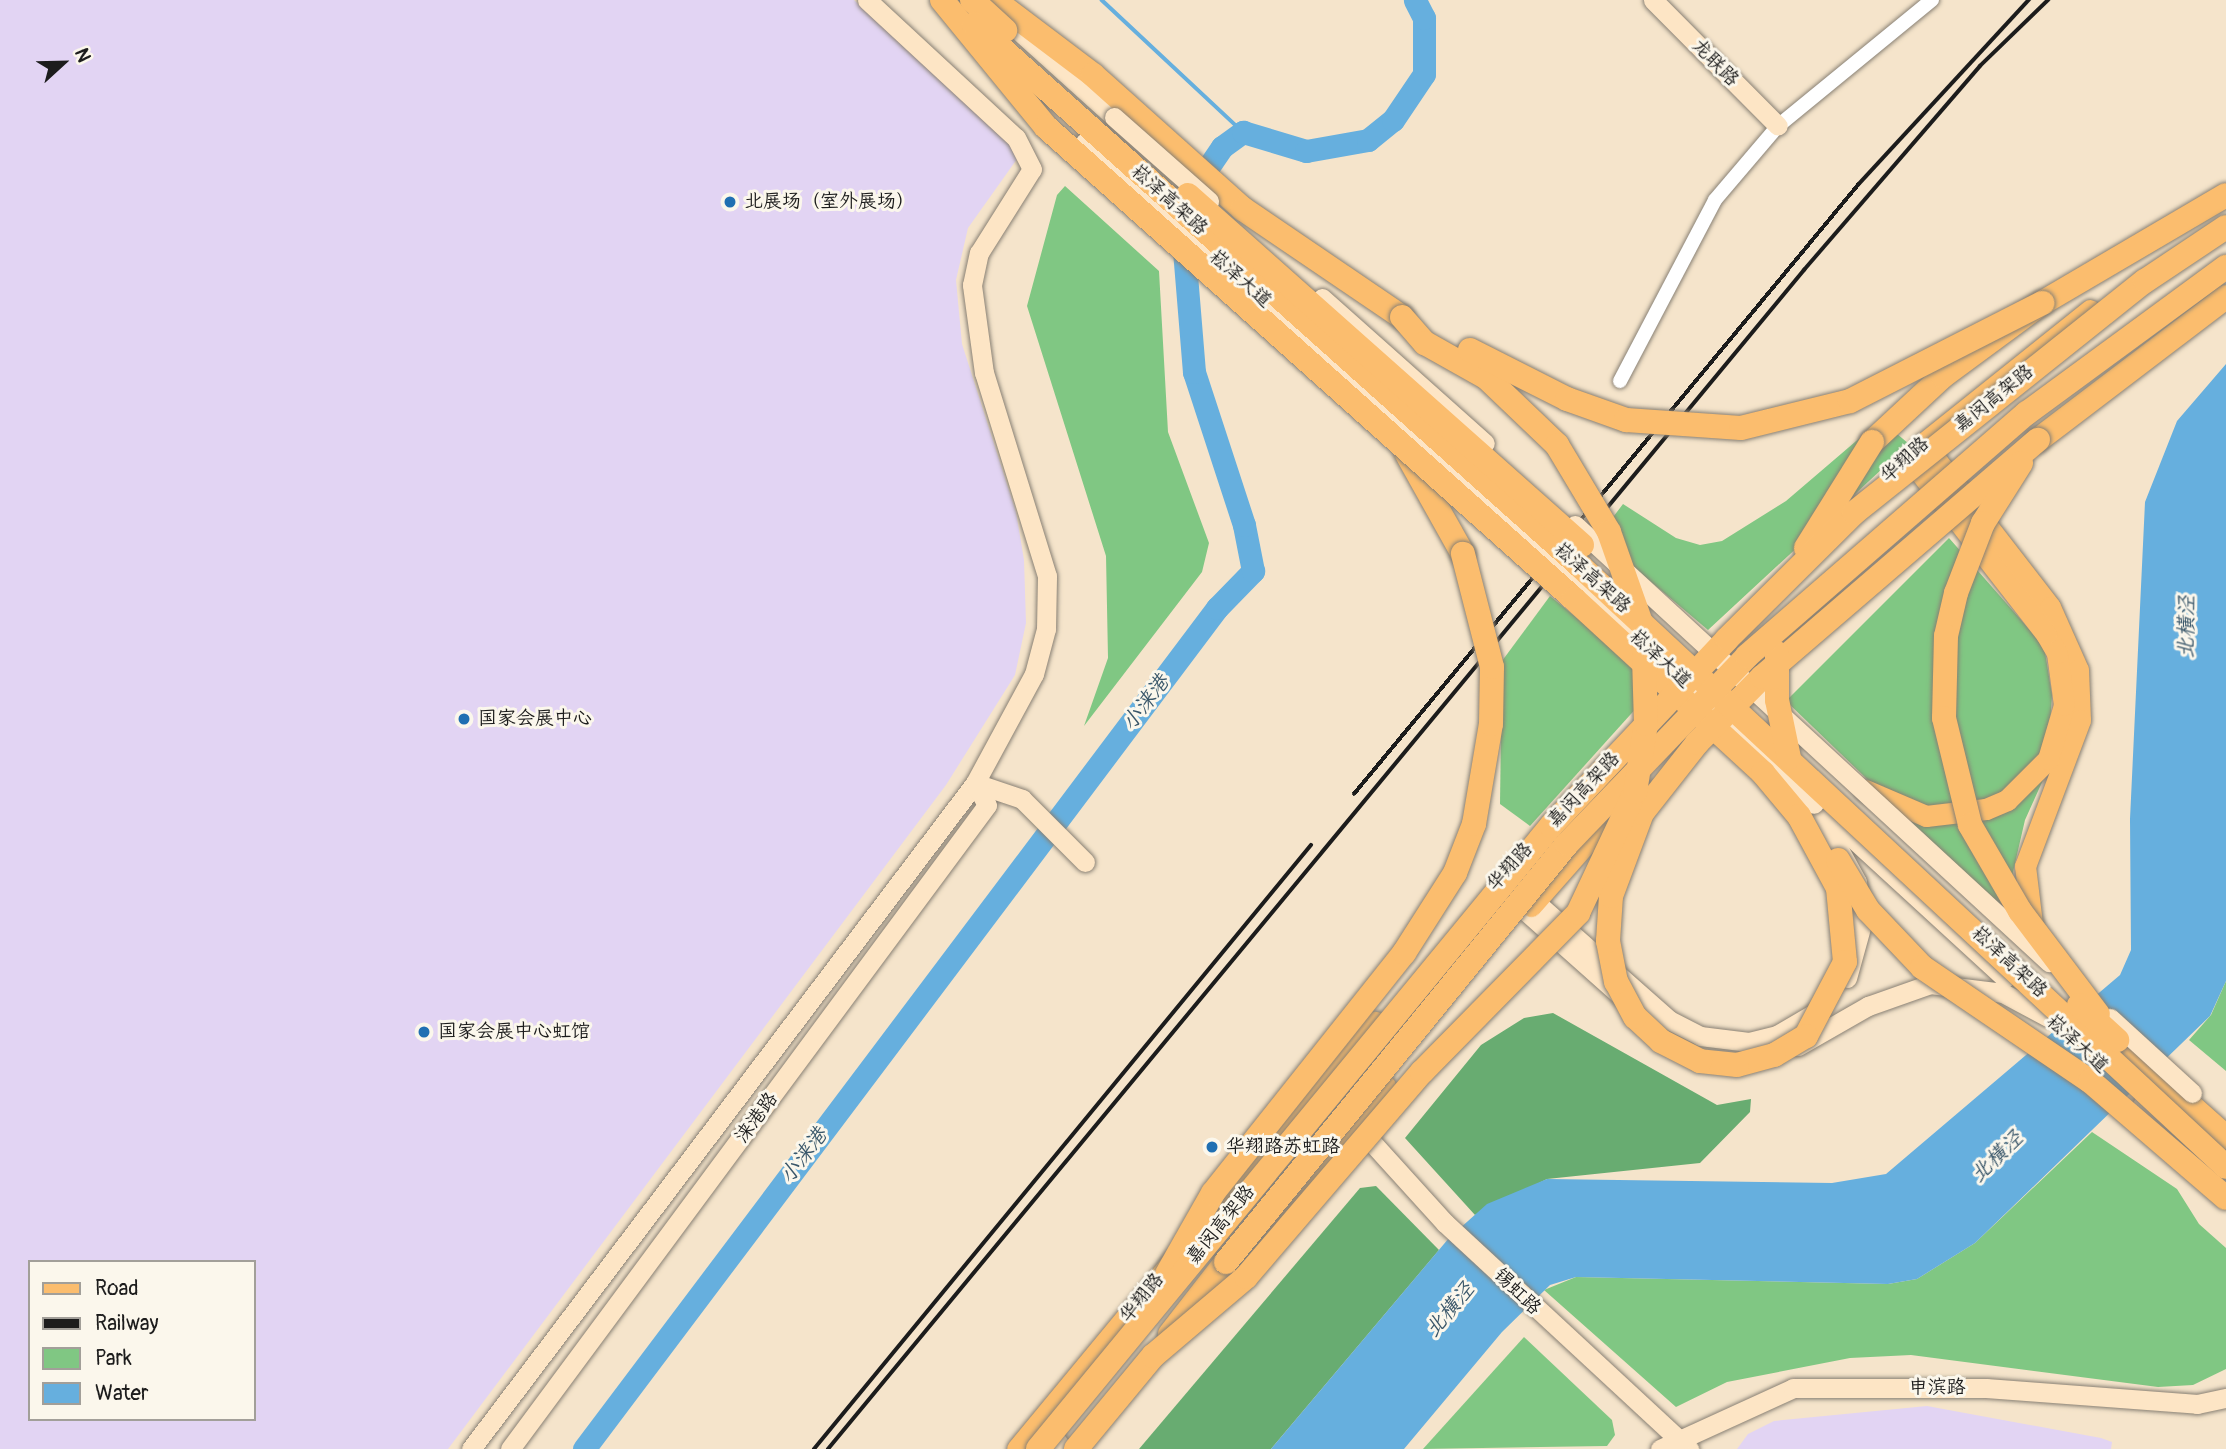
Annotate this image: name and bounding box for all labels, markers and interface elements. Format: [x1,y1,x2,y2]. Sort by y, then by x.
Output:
north arrow [28,28,98,98]
street label: 龙联路 [1687,35,1743,91]
text: N [69,45,96,66]
street label: 崧泽高架路 [1126,160,1212,240]
place label: 北展场（室外展场） [744,191,915,213]
marker: 北展场（室外展场） [722,194,738,210]
street label: 崧泽大道 [1204,245,1276,313]
street label: 嘉闵高架路 [1950,360,2038,438]
street label: 华翔路 [1876,432,1934,488]
street label: 崧泽高架路 [1549,538,1635,618]
water label: 北横泾 [2174,595,2200,659]
street label: 崧泽大道 [1624,625,1696,693]
water label: 小涞港 [1117,670,1175,736]
place label: 国家会展中心 [478,708,592,730]
marker: 国家会展中心 [456,711,472,727]
street label: 嘉闵高架路 [1543,747,1625,833]
street label: 华翔路 [1482,838,1538,896]
street label: 崧泽高架路 [1966,921,2052,1003]
street label: 崧泽大道 [2041,1010,2113,1078]
place label: 国家会展中心虹馆 [438,1021,590,1043]
marker: 国家会展中心虹馆 [416,1024,432,1040]
street label: 涞港路 [731,1088,783,1148]
water label: 小涞港 [775,1123,833,1189]
water label: 北横泾 [1966,1126,2028,1188]
place label: 华翔路苏虹路 [1226,1136,1340,1158]
marker: 华翔路苏虹路 [1204,1139,1220,1155]
street label: 嘉闵高架路 [1182,1181,1260,1269]
legend [28,1260,256,1421]
street label: 锡虹路 [1489,1264,1545,1320]
street label: 华翔路 [1115,1269,1169,1327]
text: Road [95,1275,139,1302]
water label: 北横泾 [1420,1278,1480,1342]
text: Railway [95,1310,159,1337]
text: Park [95,1345,132,1372]
street label: 申滨路 [1909,1377,1965,1399]
text: Water [95,1380,148,1407]

